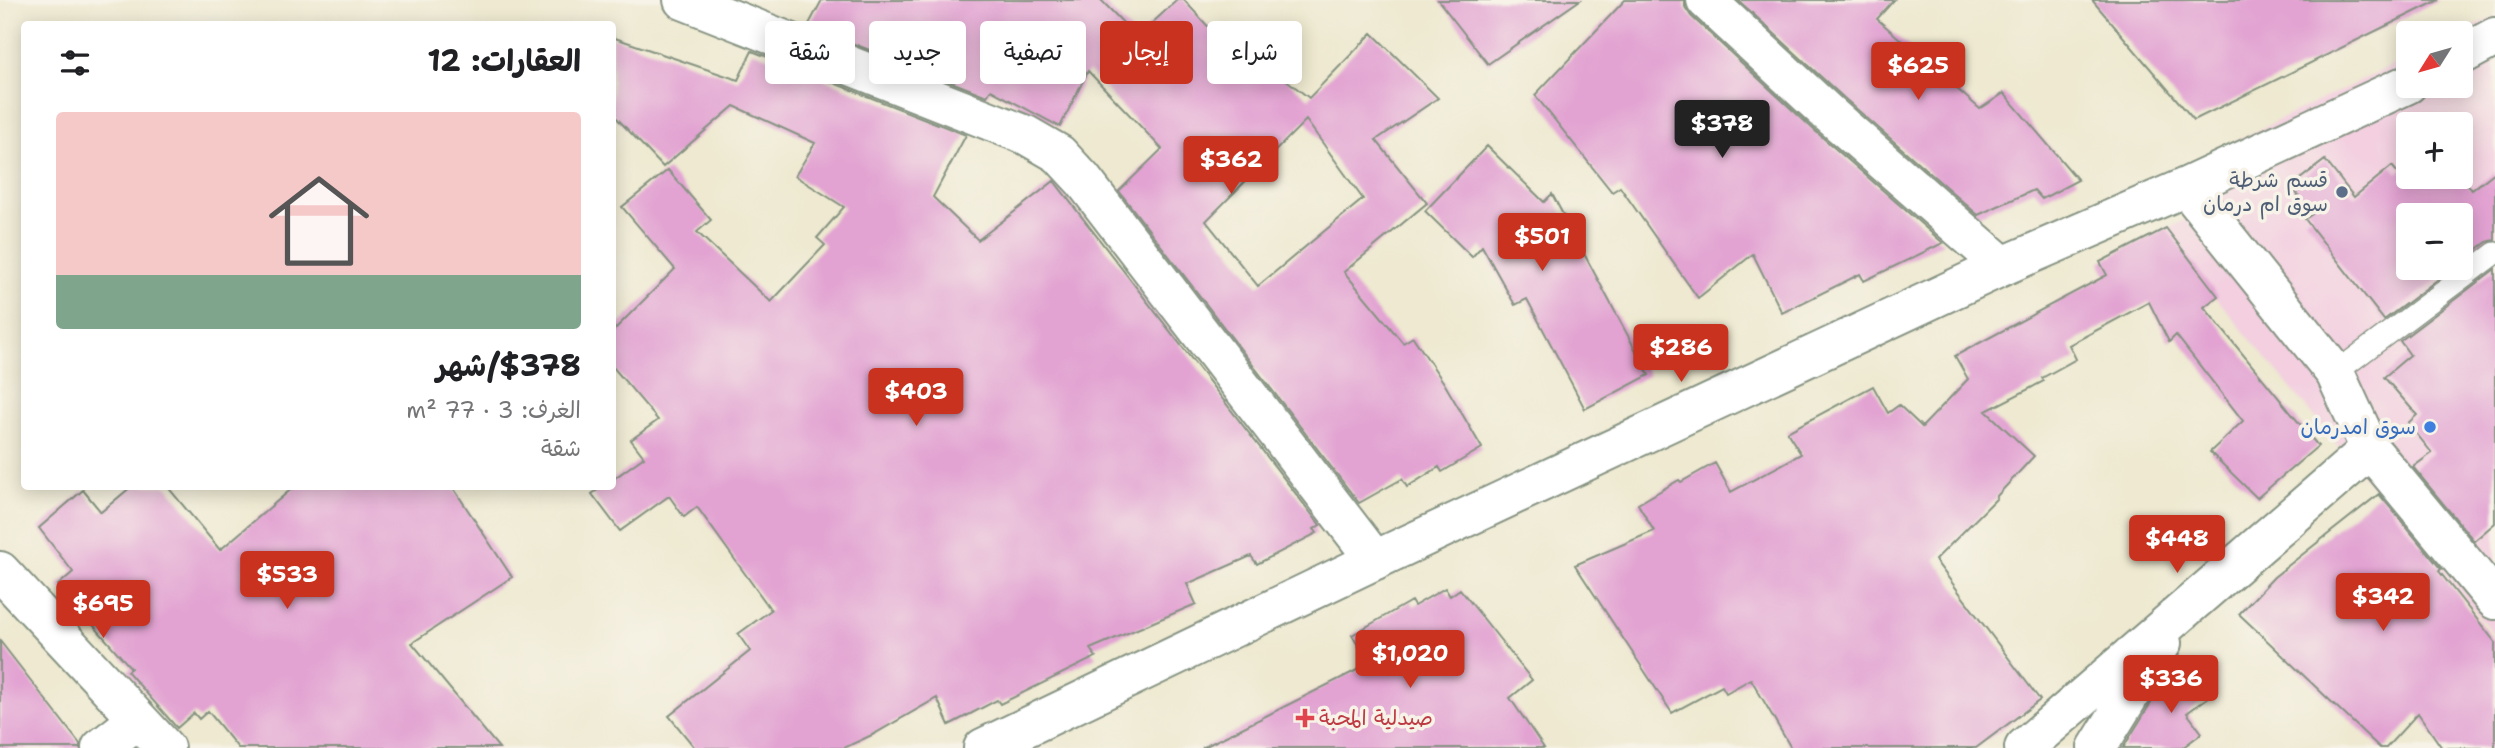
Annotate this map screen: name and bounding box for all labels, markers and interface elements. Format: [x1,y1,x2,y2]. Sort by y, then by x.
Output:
chip: شقة [765,21,855,84]
chip: جديد [869,21,966,84]
chip: تصفية [980,21,1086,84]
chip: إيجار [1100,21,1193,84]
chip: شراء [1207,21,1302,84]
north arrow [2396,21,2473,98]
map controls [2396,21,2473,280]
text: العقارات: 12 [427,40,581,81]
pin: $625 [1877,42,1959,102]
icon: filters [56,44,94,82]
text: $625 [1887,50,1949,80]
pin: $378 [1681,100,1763,160]
text: $378 [1691,108,1753,138]
button: + [2396,112,2473,189]
pin: $362 [1190,136,1272,196]
text: $362 [1199,144,1263,174]
icon: home [256,158,382,284]
place label: قسم شرطة سوق ام درمان [2203,166,2328,220]
marker: قسم شرطة سوق ام درمان [2334,184,2350,200]
button: − [2396,203,2473,280]
pin: $501 [1501,214,1583,273]
text: $501 [1514,221,1570,251]
pin: $286 [1640,324,1722,384]
text: $286 [1649,332,1713,362]
text: $378/شهر [436,345,581,386]
pin: $403 [875,368,957,428]
text: $403 [884,376,948,406]
text: الغرف: 3 · 77 m² [406,395,581,425]
place label: سوق امدرمان [2301,413,2416,441]
marker: سوق امدرمان [2422,419,2438,435]
text: شقة [541,433,581,463]
pin: $448 [2136,516,2218,575]
text: $448 [2145,523,2209,553]
pin: $533 [246,552,328,611]
text: $533 [256,559,318,589]
pin: $342 [2342,574,2424,633]
pin: $695 [62,580,144,640]
text: $342 [2352,581,2414,611]
text: $695 [72,588,134,618]
pin: $1,020 [1353,630,1467,690]
text: $1,020 [1371,638,1449,668]
pin: $336 [2130,656,2212,715]
text: $336 [2139,663,2203,693]
place label: صيدلية المحبة [1319,704,1433,732]
marker: صيدلية المحبة [1297,710,1313,726]

